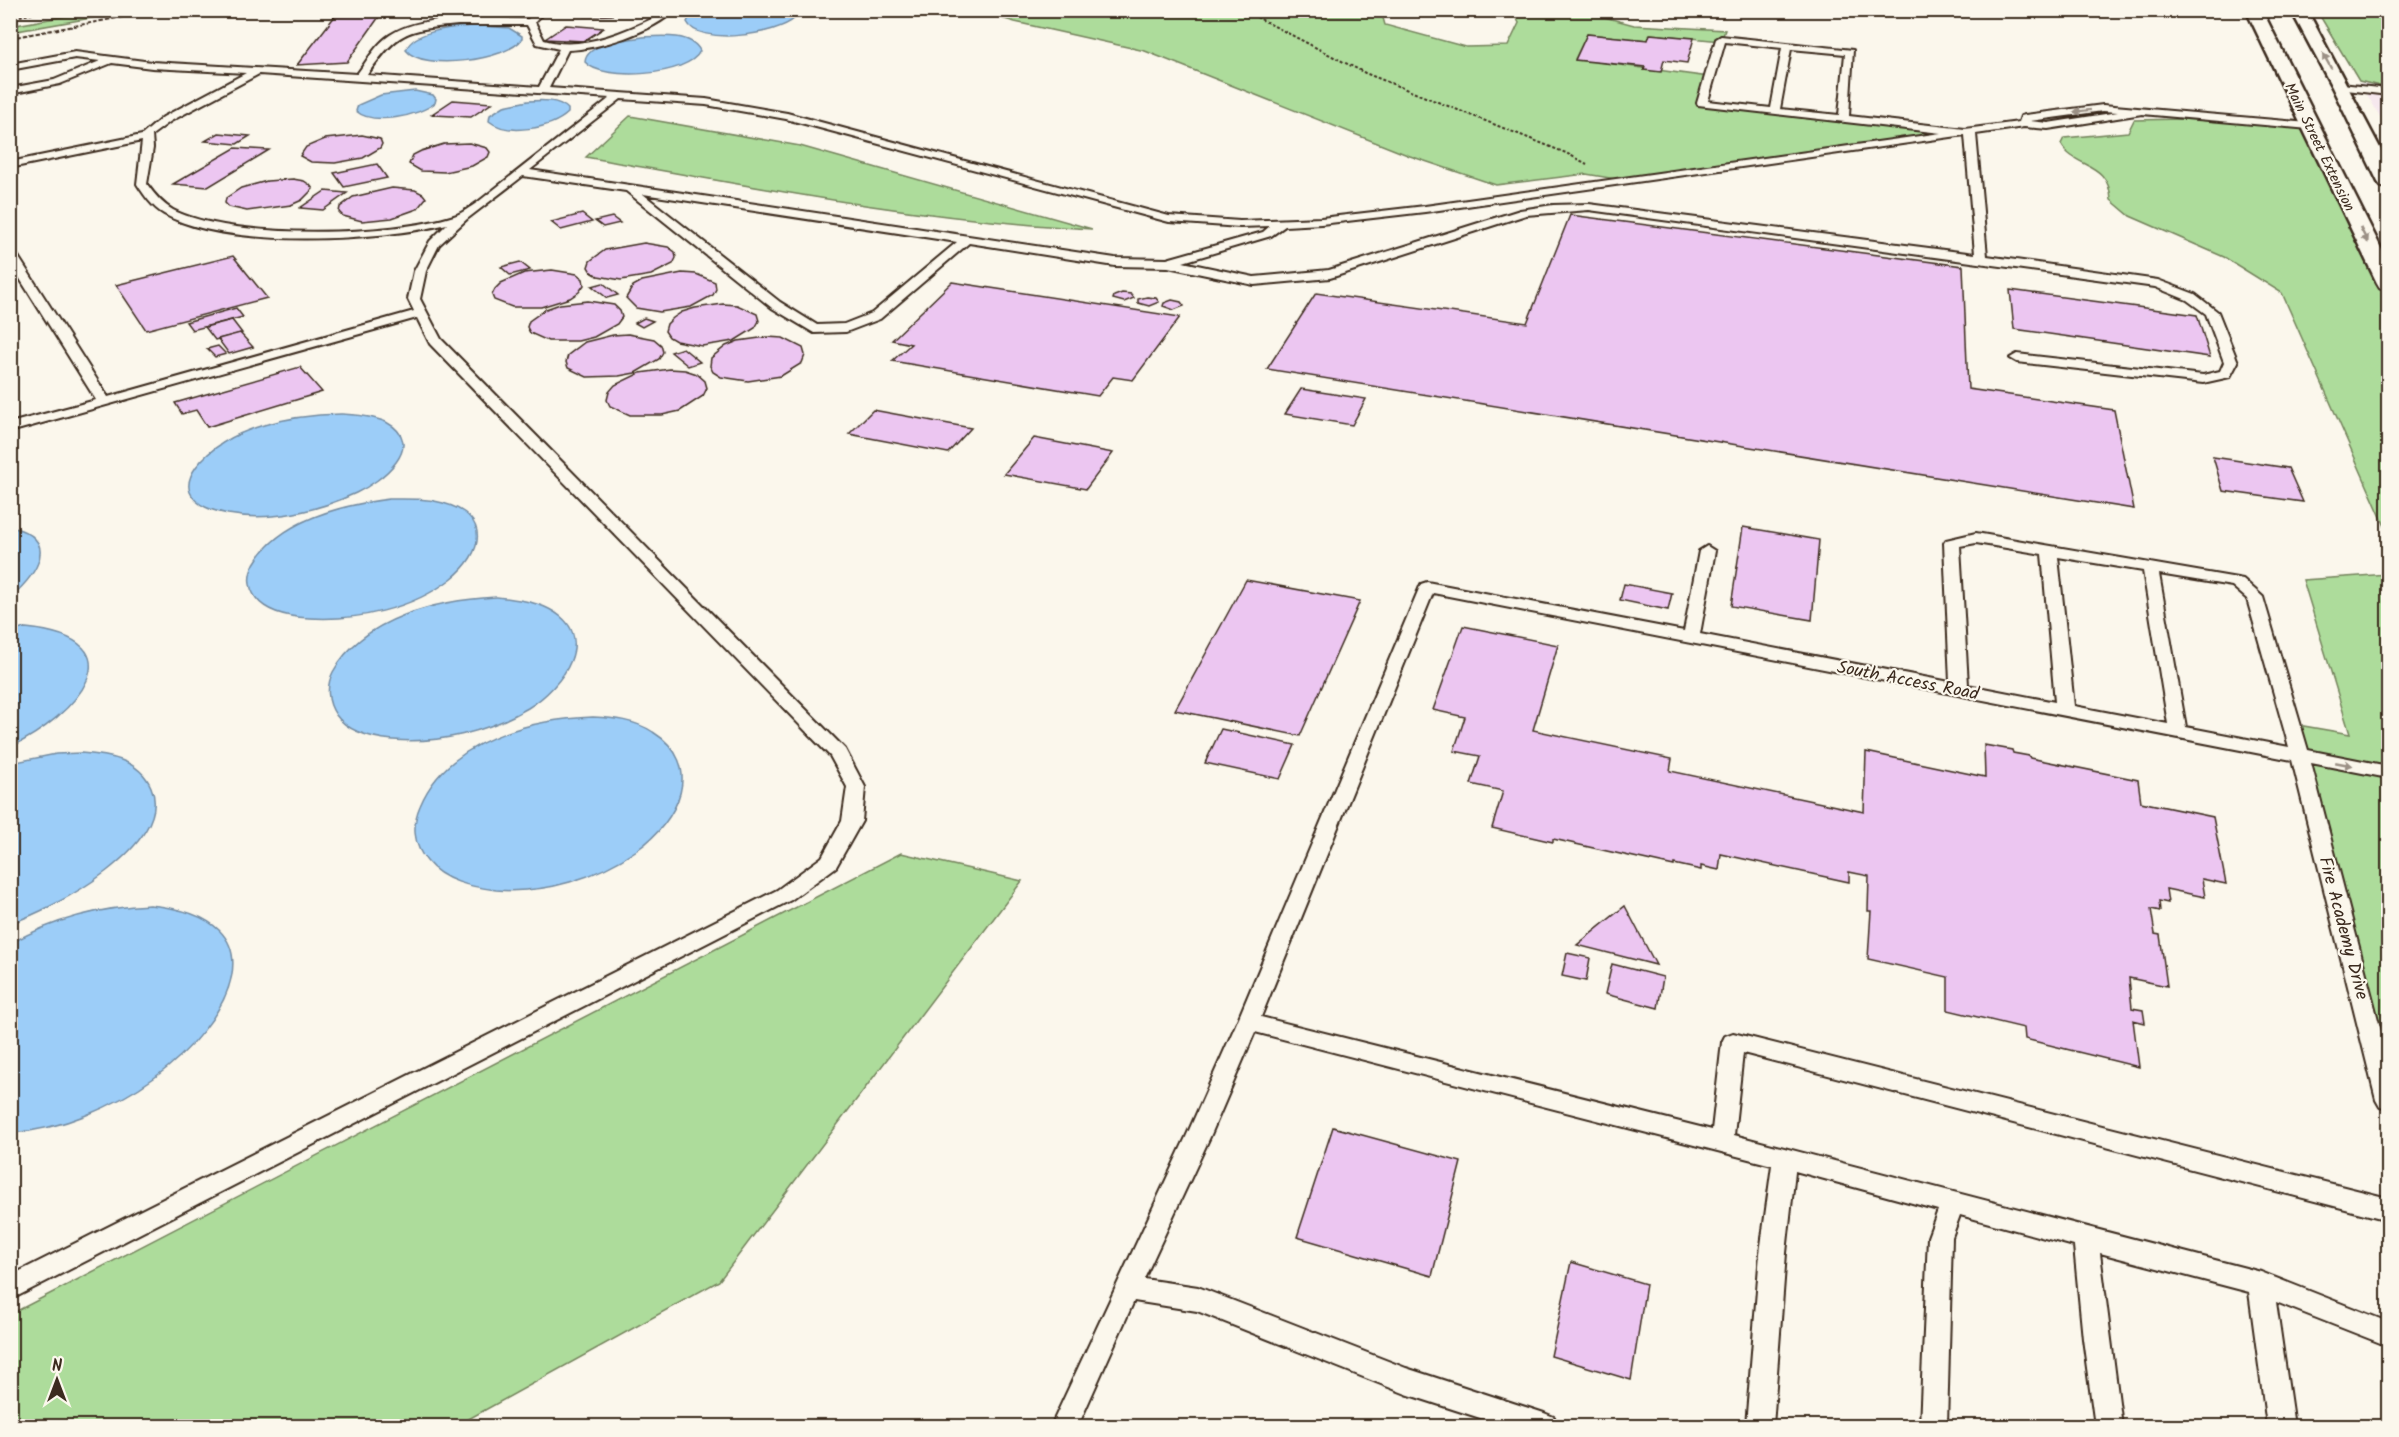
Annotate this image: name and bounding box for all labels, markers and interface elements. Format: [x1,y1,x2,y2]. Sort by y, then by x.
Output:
one-way arrow [2322,53,2332,70]
street label: Main Street Extension [2277,79,2361,216]
one-way arrow [2073,106,2092,116]
one-way arrow [2359,226,2369,243]
street label: South Access Road [1834,654,1982,710]
one-way arrow [2334,760,2353,769]
street label: Fire Academy Drive [2310,854,2376,1003]
north arrow [27,1350,87,1410]
text: N [52,1354,62,1379]

